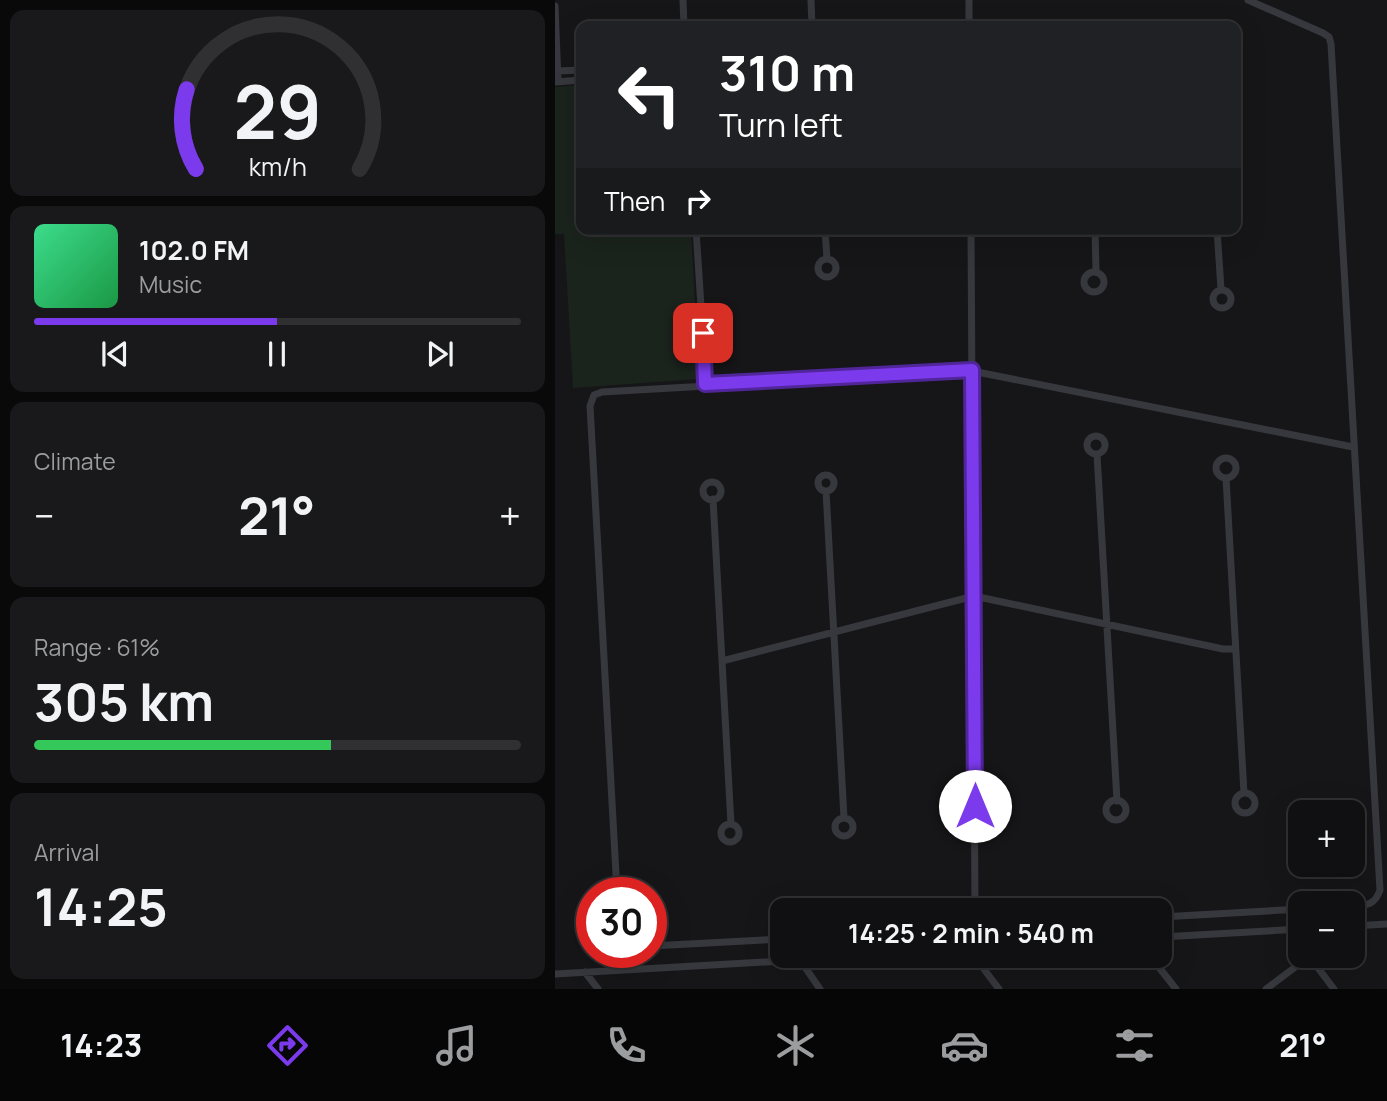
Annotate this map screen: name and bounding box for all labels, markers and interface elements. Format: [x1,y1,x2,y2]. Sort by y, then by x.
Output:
text: 310 m [719,39,855,106]
icon: left [604,49,695,140]
text: 29 [233,61,322,161]
text: Turn left [719,103,843,147]
text: km/h [248,149,307,184]
icon: right [679,182,717,220]
text: Then [604,183,665,219]
text: 102.0 FM [139,232,249,268]
text: Music [139,268,202,300]
pin [673,303,733,363]
icon: arrive [684,314,722,352]
icon: previous [96,335,134,373]
icon: pause [258,335,296,373]
icon: next [421,335,459,373]
text: Climate [34,445,116,477]
text: 21° [238,480,315,551]
text: − [34,489,55,541]
text: + [499,489,521,541]
text: Range · 61% [34,631,160,663]
text: 305 km [34,666,214,737]
position arrow [938,769,1012,843]
map controls [1288,800,1365,968]
button: + [1288,800,1365,877]
text: Arrival [34,836,100,868]
text: 14:25 [34,871,168,942]
speed limit sign: 30 [576,877,667,968]
button: − [1288,891,1365,968]
text: 14:25 · 2 min · 540 m [848,915,1094,951]
icon: directions [263,1021,312,1070]
icon: music [432,1021,481,1070]
icon: phone [602,1021,651,1070]
icon: climate [771,1021,820,1070]
icon: car [940,1021,989,1070]
icon: filters [1110,1021,1159,1070]
text: 14:23 [60,1023,142,1067]
text: 21° [1279,1023,1327,1067]

